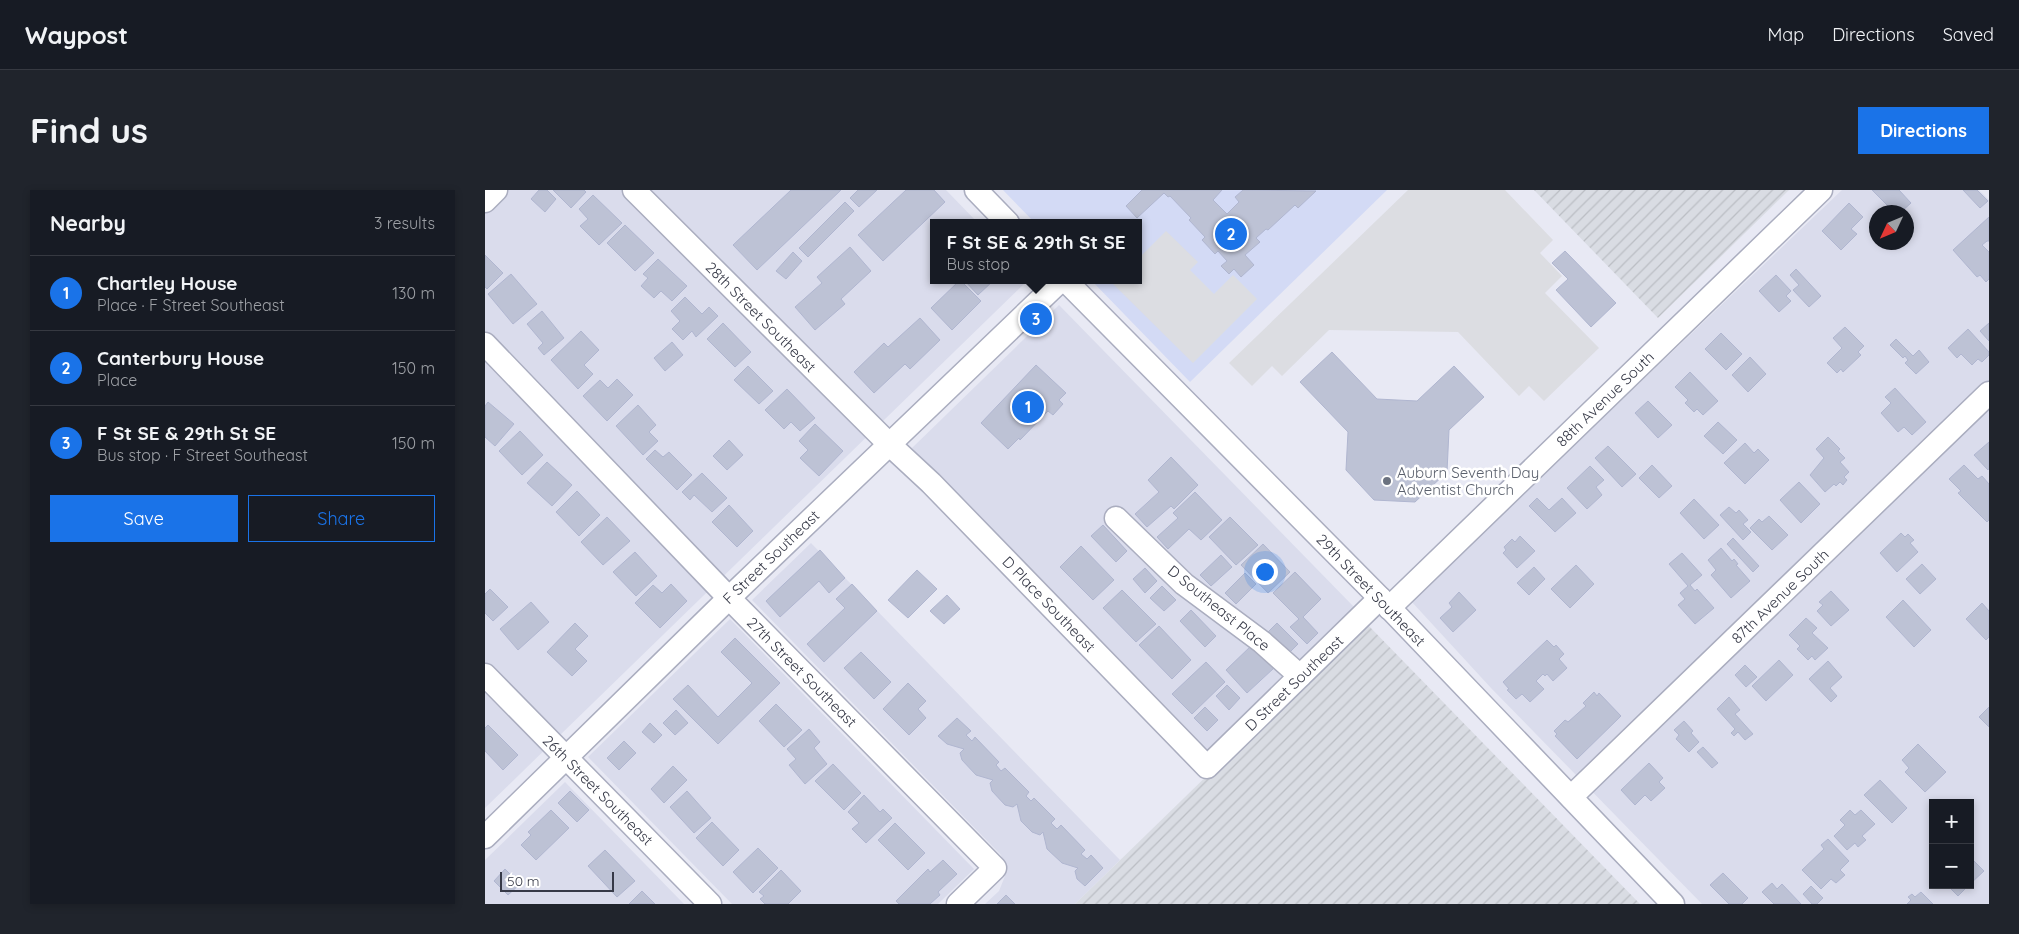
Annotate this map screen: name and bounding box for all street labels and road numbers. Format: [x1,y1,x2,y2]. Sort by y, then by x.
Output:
street label: 28th Street Southeast [702,258,820,376]
street label: 88th Avenue South [1552,347,1658,451]
street label: F Street Southeast [719,506,823,608]
street label: 29th Street Southeast [1312,530,1430,650]
street label: 87th Avenue South [1727,545,1833,647]
street label: D Place Southeast [998,552,1100,656]
street label: D Southeast Place [1164,561,1274,655]
street label: 27th Street Southeast [743,613,861,731]
street label: D Street Southeast [1241,631,1347,735]
street label: 26th Street Southeast [539,731,657,849]

